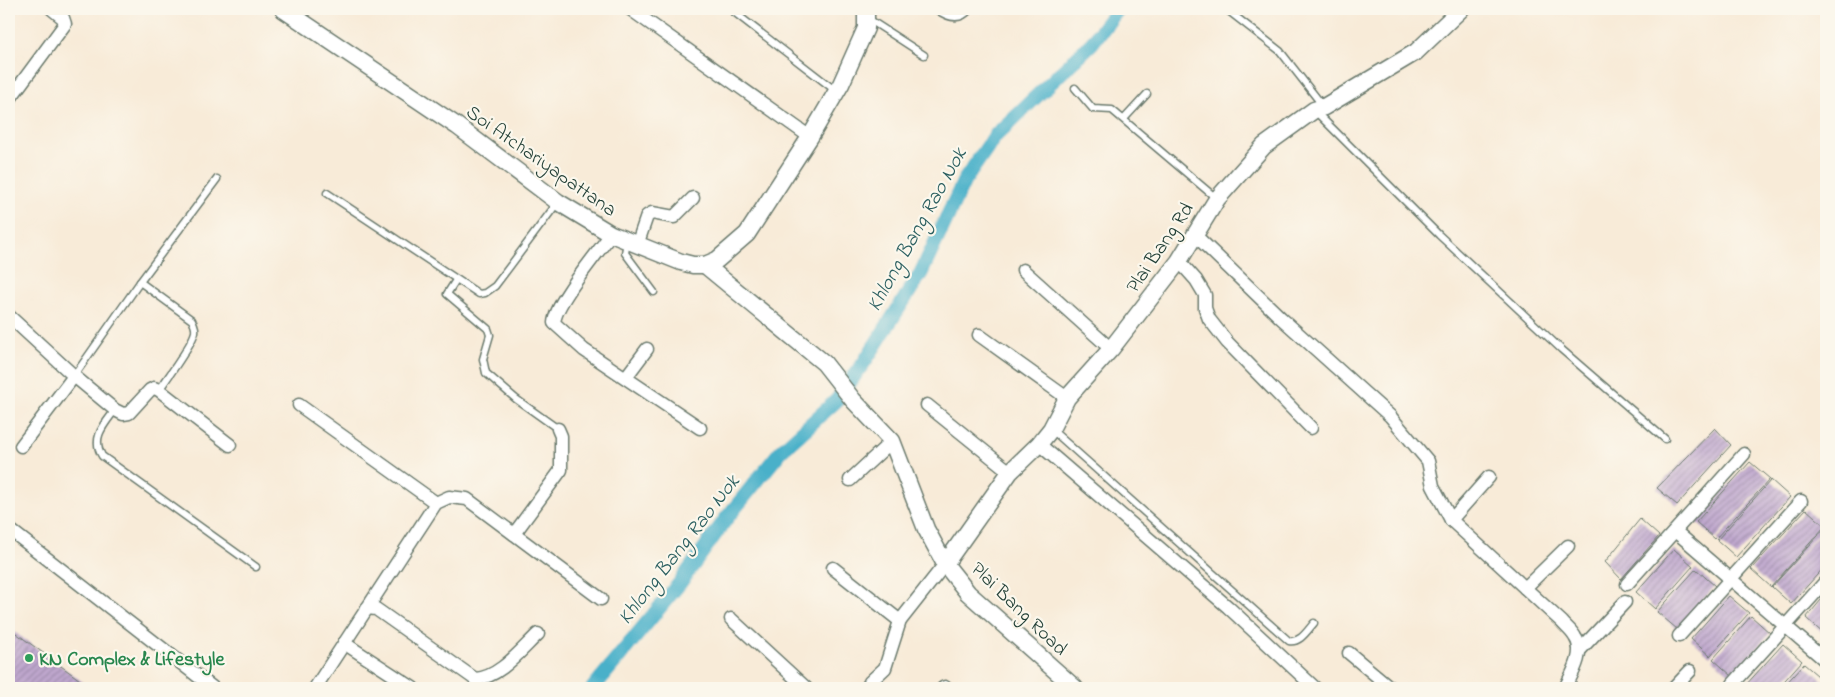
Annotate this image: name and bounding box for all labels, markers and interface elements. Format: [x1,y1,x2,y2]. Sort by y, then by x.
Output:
street label: Soi Atchariyapattana [459,99,622,225]
water label: Khlong Bang Rao Nok [860,142,976,318]
street label: Plai Bang Rd [1120,197,1203,300]
water label: Khlong Bang Rao Nok [611,468,749,632]
street label: Plai Bang Road [963,556,1073,664]
place label: KN Complex & Lifestyle [39,646,225,676]
marker: KN Complex & Lifestyle [23,652,35,664]

